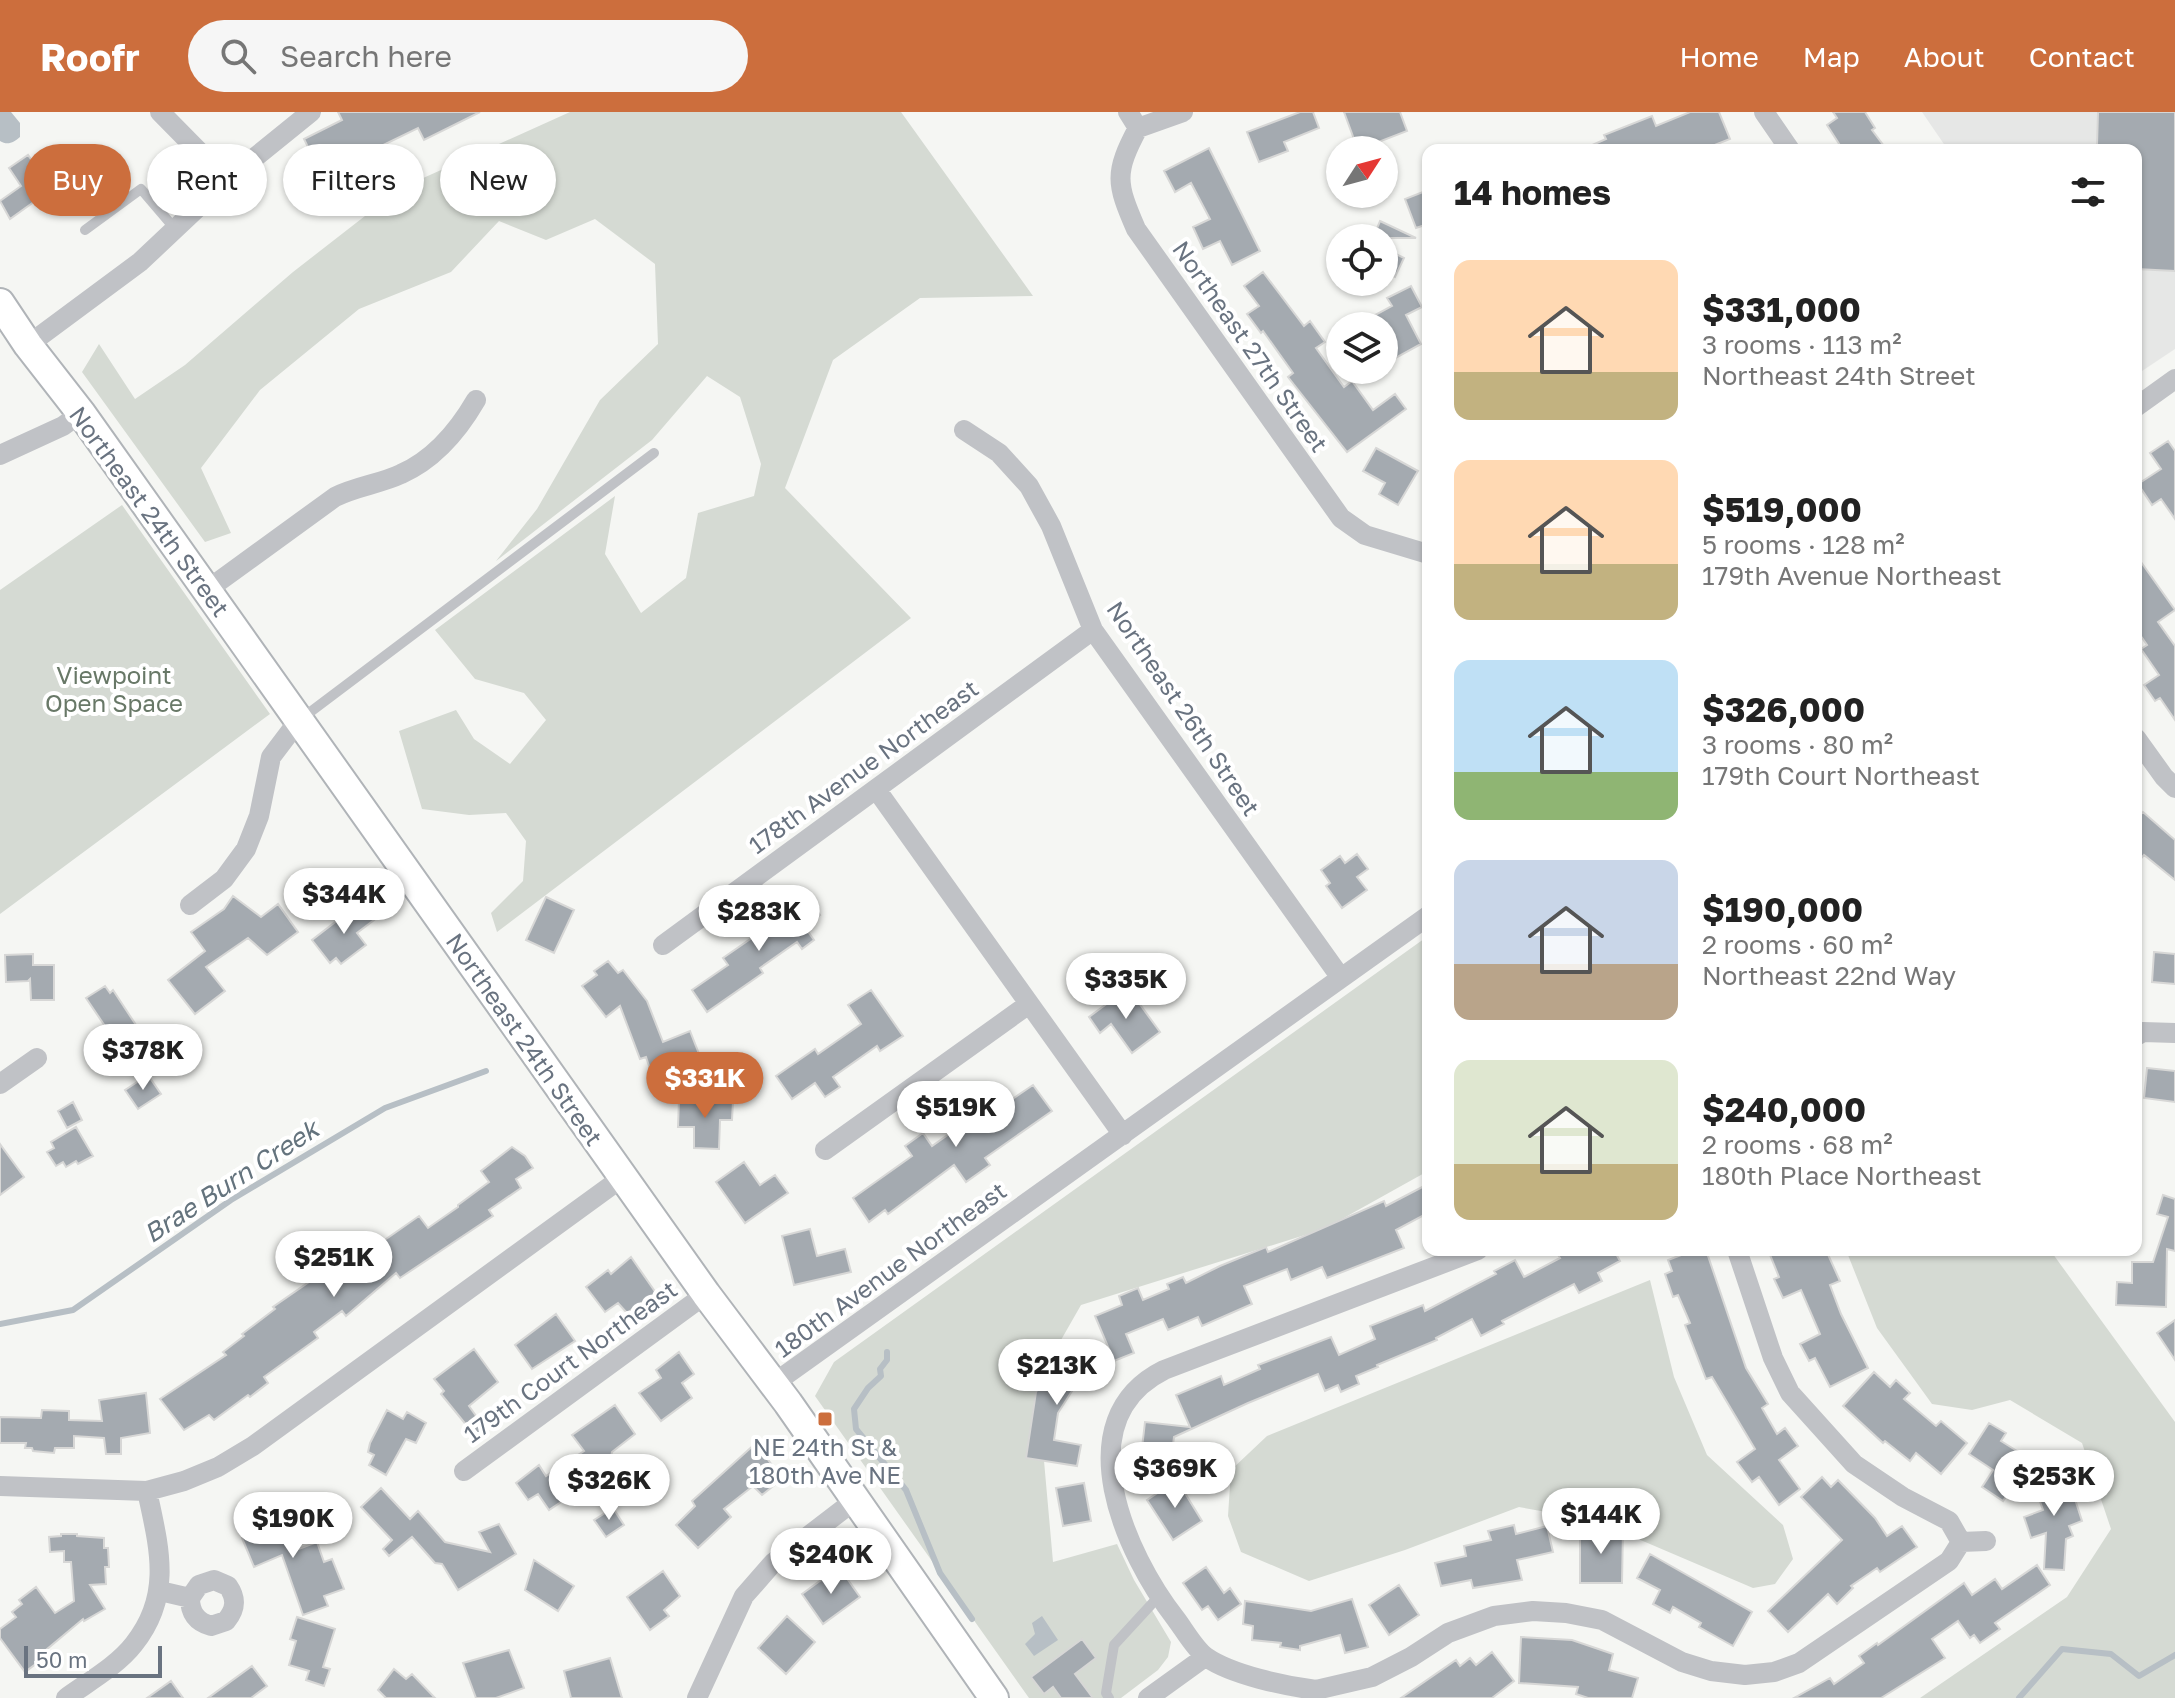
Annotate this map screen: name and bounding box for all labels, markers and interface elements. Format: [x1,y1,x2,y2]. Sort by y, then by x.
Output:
search box [188,20,748,92]
text: Roofr [40,34,140,79]
icon: search [216,34,260,78]
text: Search here [280,38,452,74]
text: Home [1680,40,1759,73]
text: Map [1803,40,1860,73]
text: About [1904,40,1985,73]
text: Contact [2029,40,2135,73]
north arrow [1326,136,1398,208]
map controls [1326,136,1398,384]
chip: Buy [24,144,131,216]
chip: Rent [147,144,267,216]
chip: Filters [283,144,424,216]
chip: New [440,144,556,216]
icon: filters [2066,170,2110,214]
text: 14 homes [1454,172,1611,212]
button: locate [1326,224,1398,296]
street label: Northeast 27th Street [1167,235,1335,457]
text: $331,000 [1702,289,1861,329]
icon: home [1518,292,1614,388]
button: layers [1326,312,1398,384]
text: 3 rooms · 113 m² [1702,329,1902,360]
text: Northeast 24th Street [1702,360,1976,391]
street label: Northeast 24th Street [64,400,236,622]
text: $519,000 [1702,489,1862,529]
icon: home [1518,492,1614,588]
text: 5 rooms · 128 m² [1702,529,1905,560]
text: 179th Avenue Northeast [1702,560,2002,591]
street label: Northeast 26th Street [1101,595,1267,821]
park label: Viewpoint Open Space [45,660,183,717]
street label: 178th Avenue Northeast [743,673,983,859]
text: $326,000 [1702,689,1865,729]
icon: home [1518,692,1614,788]
text: 3 rooms · 80 m² [1702,729,1893,760]
text: 179th Court Northeast [1702,760,1980,791]
pin: $344K [288,868,400,936]
text: $344K [302,878,386,909]
pin: $283K [703,885,815,953]
text: $190,000 [1702,889,1863,929]
icon: home [1518,892,1614,988]
text: $283K [717,895,801,926]
street label: Northeast 24th Street [441,927,609,1151]
text: 2 rooms · 60 m² [1702,929,1893,960]
pin: $335K [1070,953,1182,1021]
text: Northeast 22nd Way [1702,960,1956,991]
text: $335K [1084,963,1168,994]
pin: $378K [87,1024,199,1092]
text: $378K [102,1034,184,1065]
pin: $331K [649,1052,761,1120]
text: $331K [664,1062,746,1093]
pin: $519K [900,1081,1012,1149]
text: $240,000 [1702,1089,1866,1129]
text: $519K [915,1091,997,1122]
icon: home [1518,1092,1614,1188]
water label: Brae Burn Creek [138,1112,326,1249]
text: 2 rooms · 68 m² [1702,1129,1893,1160]
text: 180th Place Northeast [1702,1160,1982,1191]
street label: 180th Avenue Northeast [769,1175,1011,1363]
pin: $251K [278,1231,390,1299]
text: $251K [293,1241,375,1272]
street label: 179th Court Northeast [458,1274,682,1448]
pin: $213K [1001,1339,1113,1407]
text: $213K [1016,1349,1098,1380]
marker: NE 24th St & 180th Ave NE [816,1410,834,1428]
place label: NE 24th St & 180th Ave NE [749,1432,901,1489]
pin: $369K [1119,1442,1231,1510]
pin: $253K [1998,1450,2110,1518]
text: $369K [1132,1452,1218,1483]
pin: $326K [553,1454,665,1522]
text: $253K [2012,1460,2096,1491]
text: $326K [567,1464,651,1495]
pin: $144K [1545,1488,1657,1556]
pin: $190K [237,1492,349,1560]
text: $144K [1560,1498,1642,1529]
text: $190K [251,1502,335,1533]
pin: $240K [775,1528,887,1596]
text: $240K [788,1538,874,1569]
scale bar [24,1642,162,1678]
text: 50 m [36,1646,87,1673]

